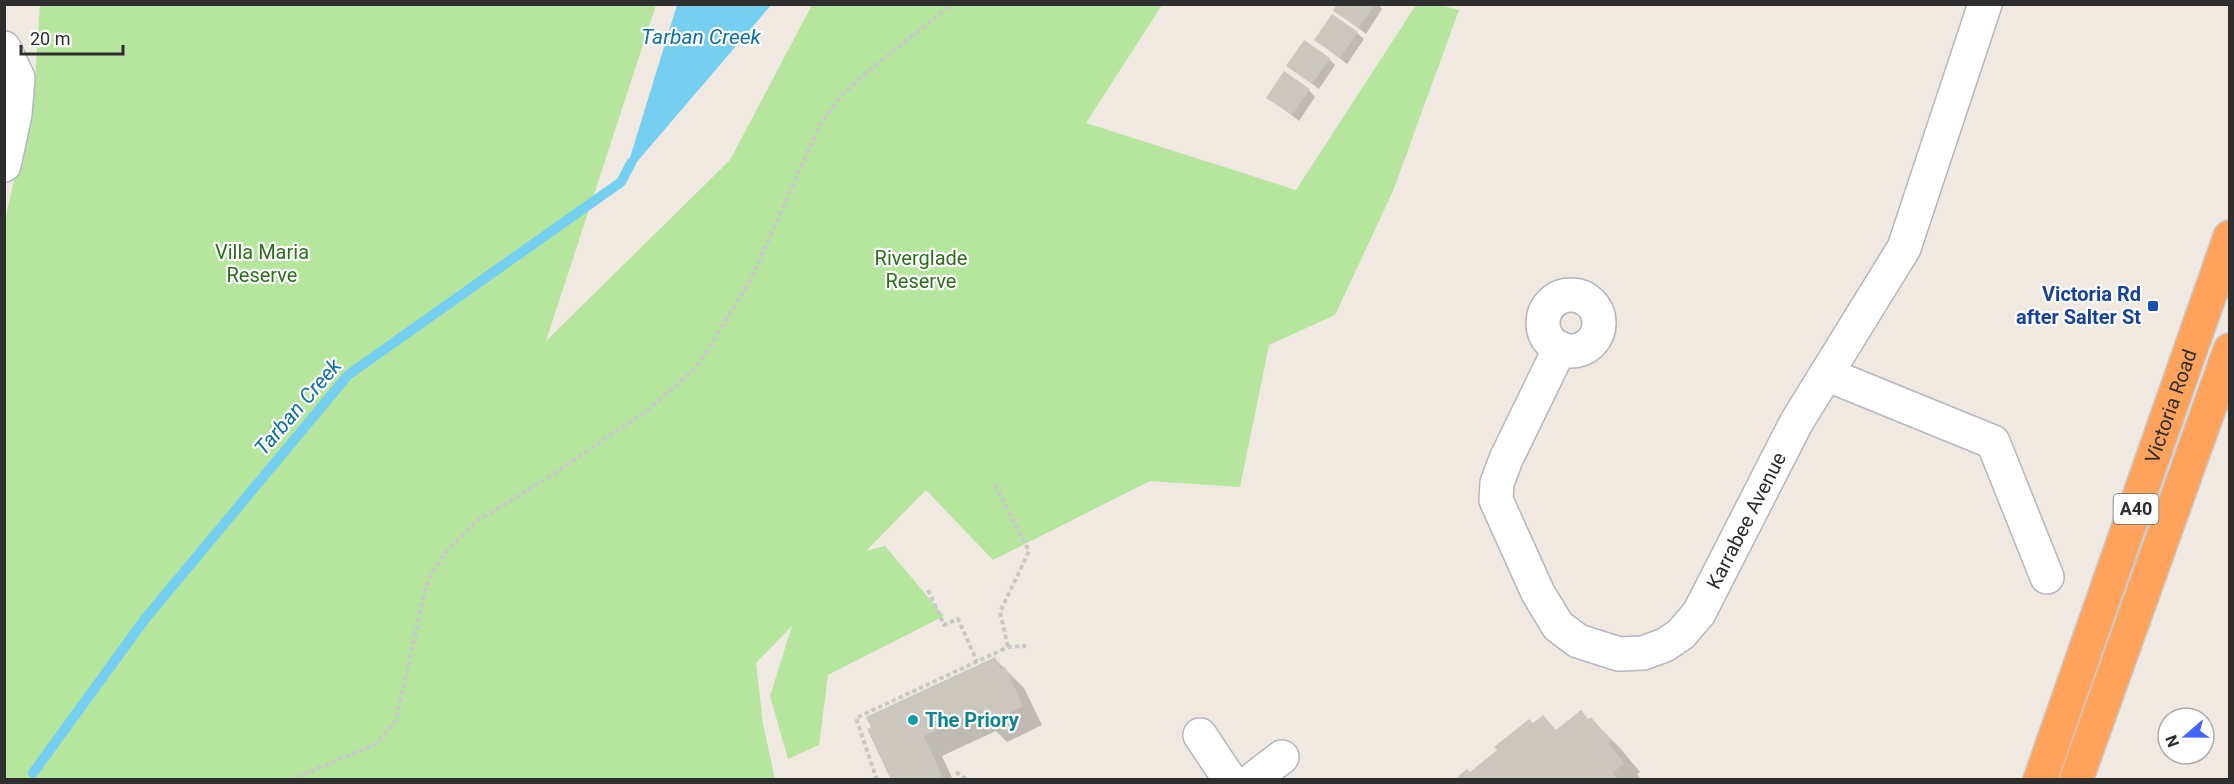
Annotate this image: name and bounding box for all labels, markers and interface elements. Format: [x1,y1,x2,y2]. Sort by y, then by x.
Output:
scale bar [21,18,123,56]
water label: Tarban Creek [641,25,762,49]
text: 20 m [30,28,70,49]
park label: Villa Maria Reserve [215,240,309,287]
park label: Riverglade Reserve [875,246,967,293]
place label: Victoria Rd after Salter St [2016,282,2141,329]
marker: Victoria Rd after Salter St [2146,299,2160,313]
street label: Victoria Road [2140,346,2202,466]
water label: Tarban Creek [250,353,347,460]
street label: Karrabee Avenue [1701,448,1791,593]
road number: A40 [2114,494,2158,524]
north arrow [2156,706,2216,766]
place label: The Priory [925,708,1020,732]
marker: The Priory [906,713,920,727]
text: N [2162,732,2183,750]

